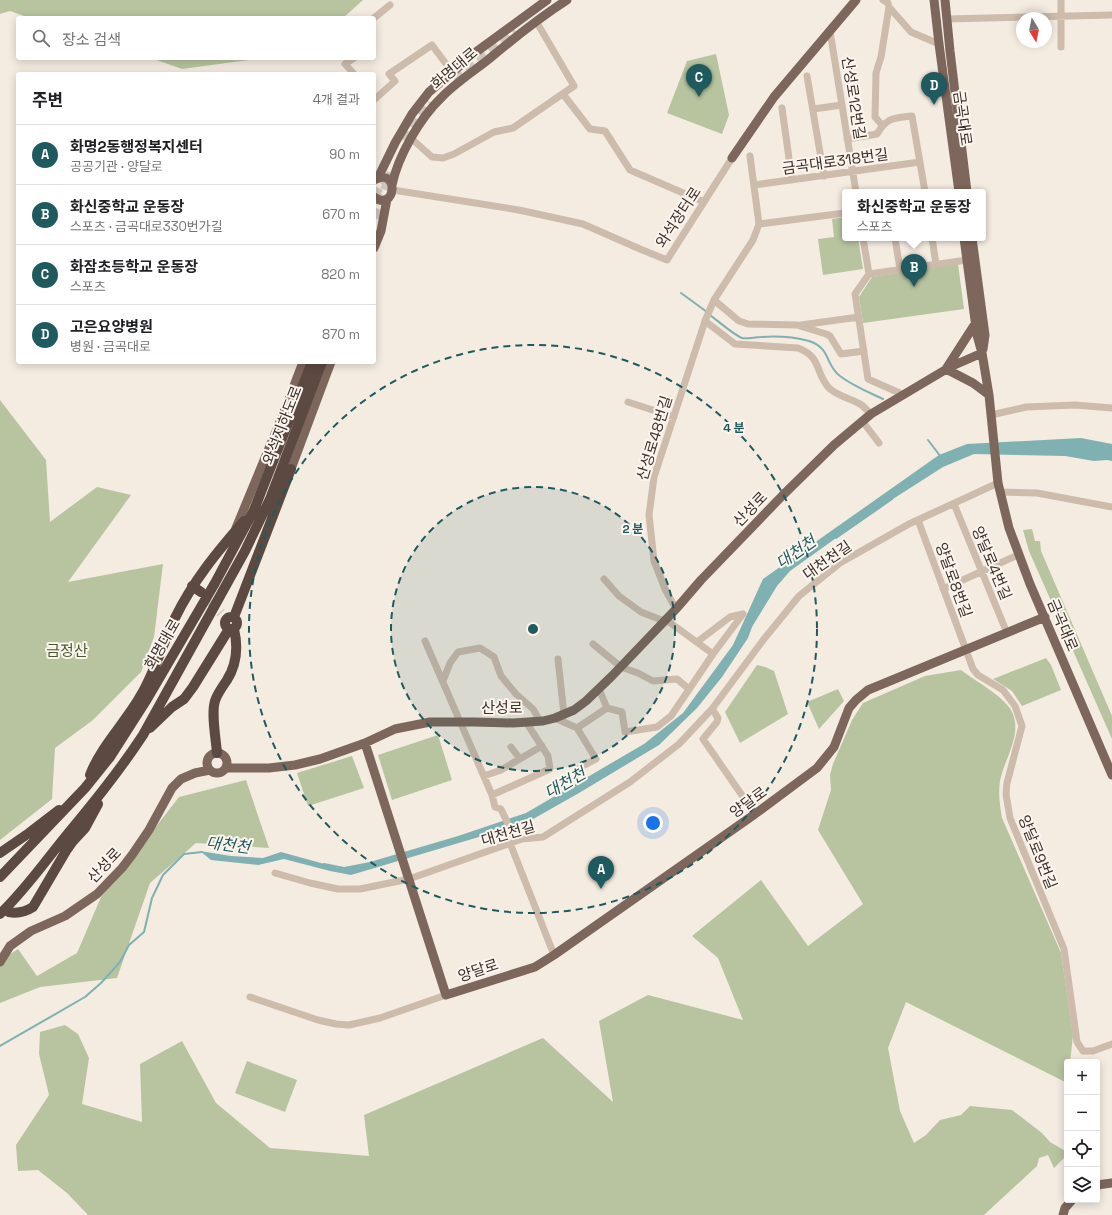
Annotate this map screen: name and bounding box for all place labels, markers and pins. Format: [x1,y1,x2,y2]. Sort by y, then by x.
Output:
pin: C [686,64,712,97]
pin: D [921,72,947,105]
pin: B [901,254,927,287]
centre of rings [526,622,540,636]
pin: A [588,856,614,889]

